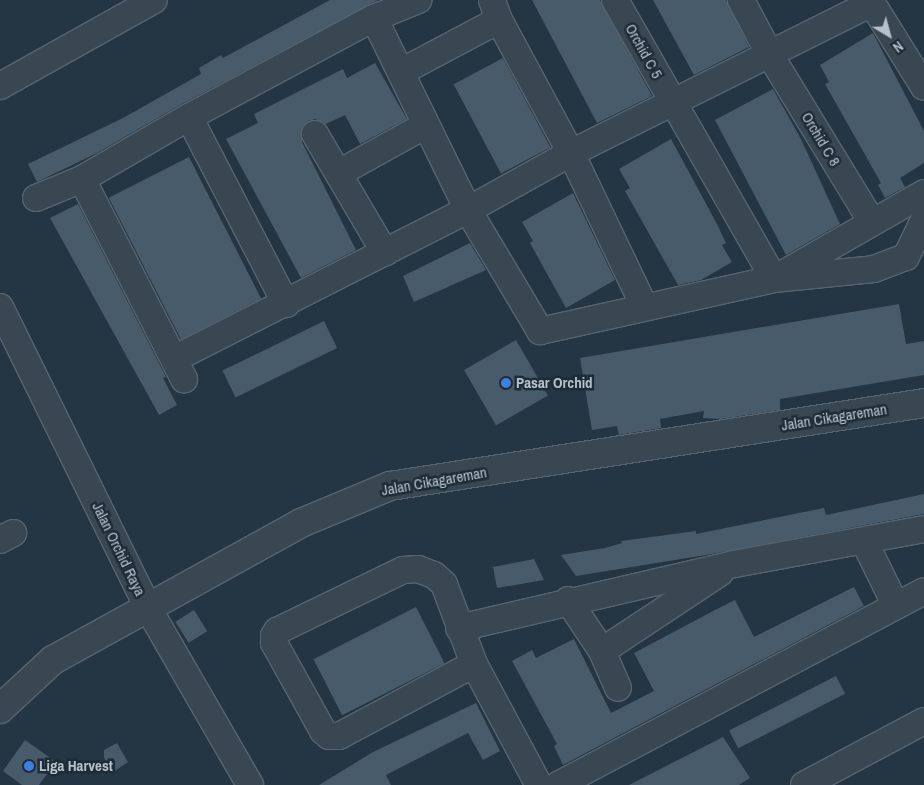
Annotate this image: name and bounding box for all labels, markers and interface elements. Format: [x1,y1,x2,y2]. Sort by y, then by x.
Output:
north arrow [864,10,914,60]
street label: Orchid C 5 [622,21,666,81]
text: N [889,37,907,57]
street label: Orchid C 8 [798,109,844,169]
place label: Pasar Orchid [516,374,593,392]
marker: Pasar Orchid [500,377,512,389]
street label: Jalan Cikagareman [780,400,888,434]
street label: Jalan Cikagareman [380,463,488,499]
street label: Jalan Orchid Raya [89,499,149,599]
place label: Liga Harvest [39,757,113,775]
marker: Liga Harvest [23,760,35,772]

